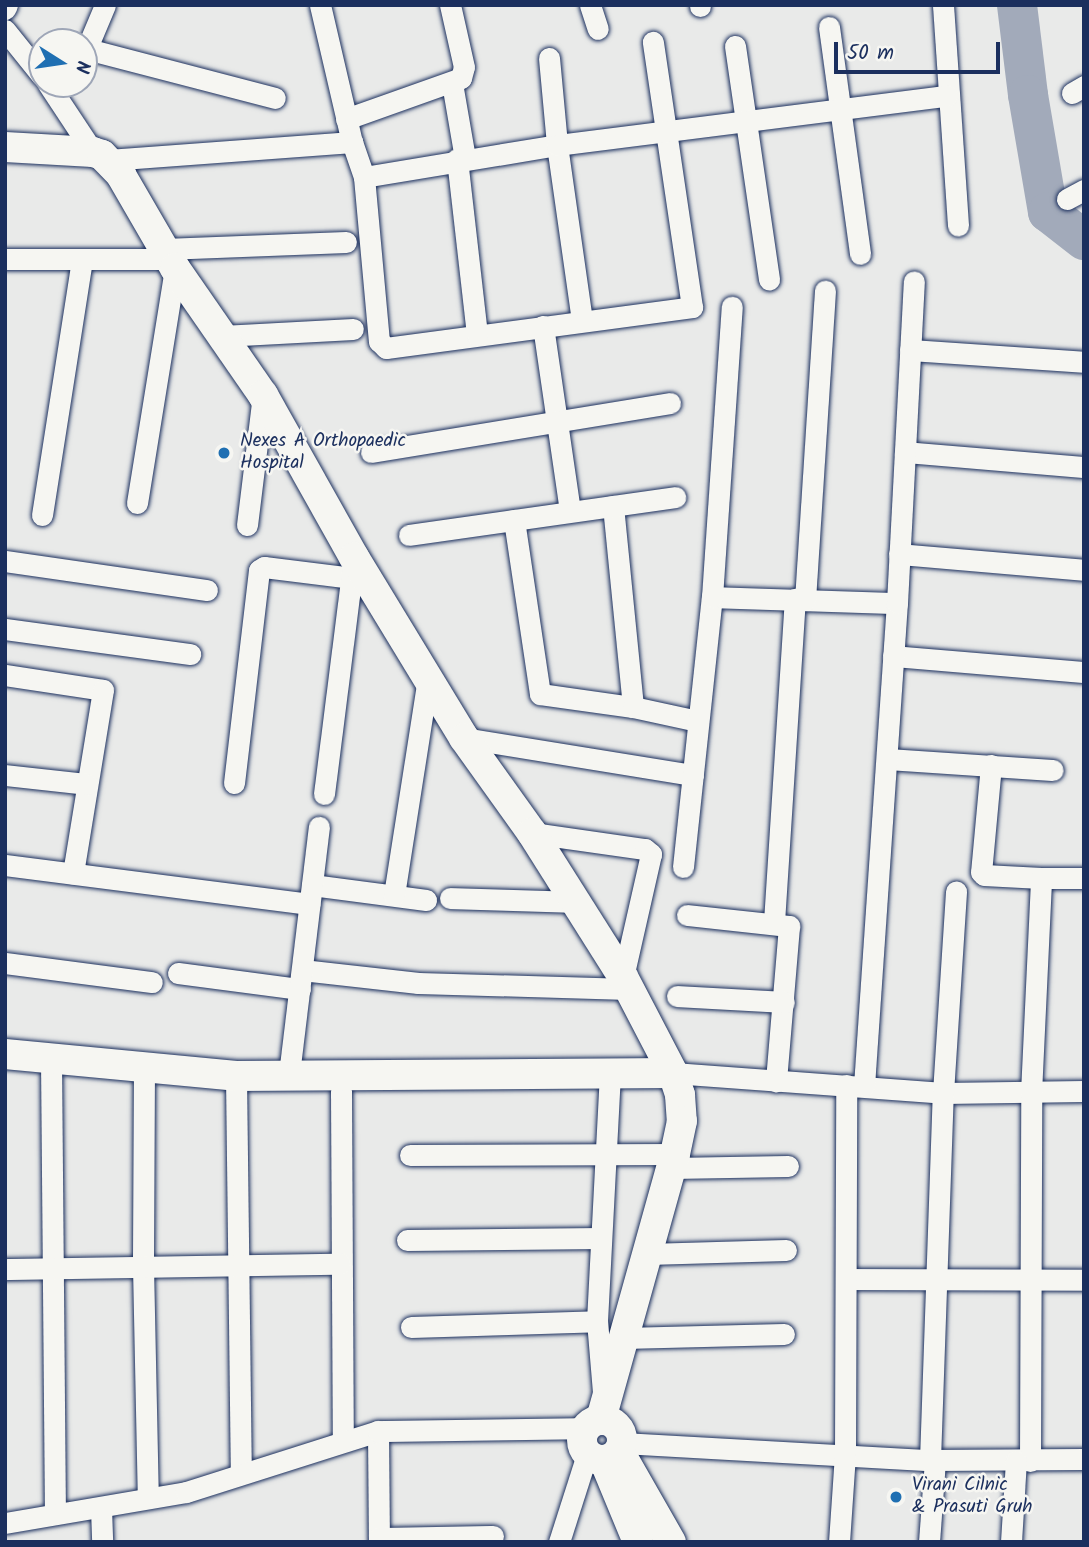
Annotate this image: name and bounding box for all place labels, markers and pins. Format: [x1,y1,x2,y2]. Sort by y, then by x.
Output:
place label: Nexes A Orthopaedic Hospital [240,431,406,475]
marker: Nexes A Orthopaedic Hospital [214,443,234,463]
place label: Virani Cilnic & Prasuti Gruh [912,1475,1032,1519]
marker: Virani Cilnic & Prasuti Gruh [886,1487,906,1507]

